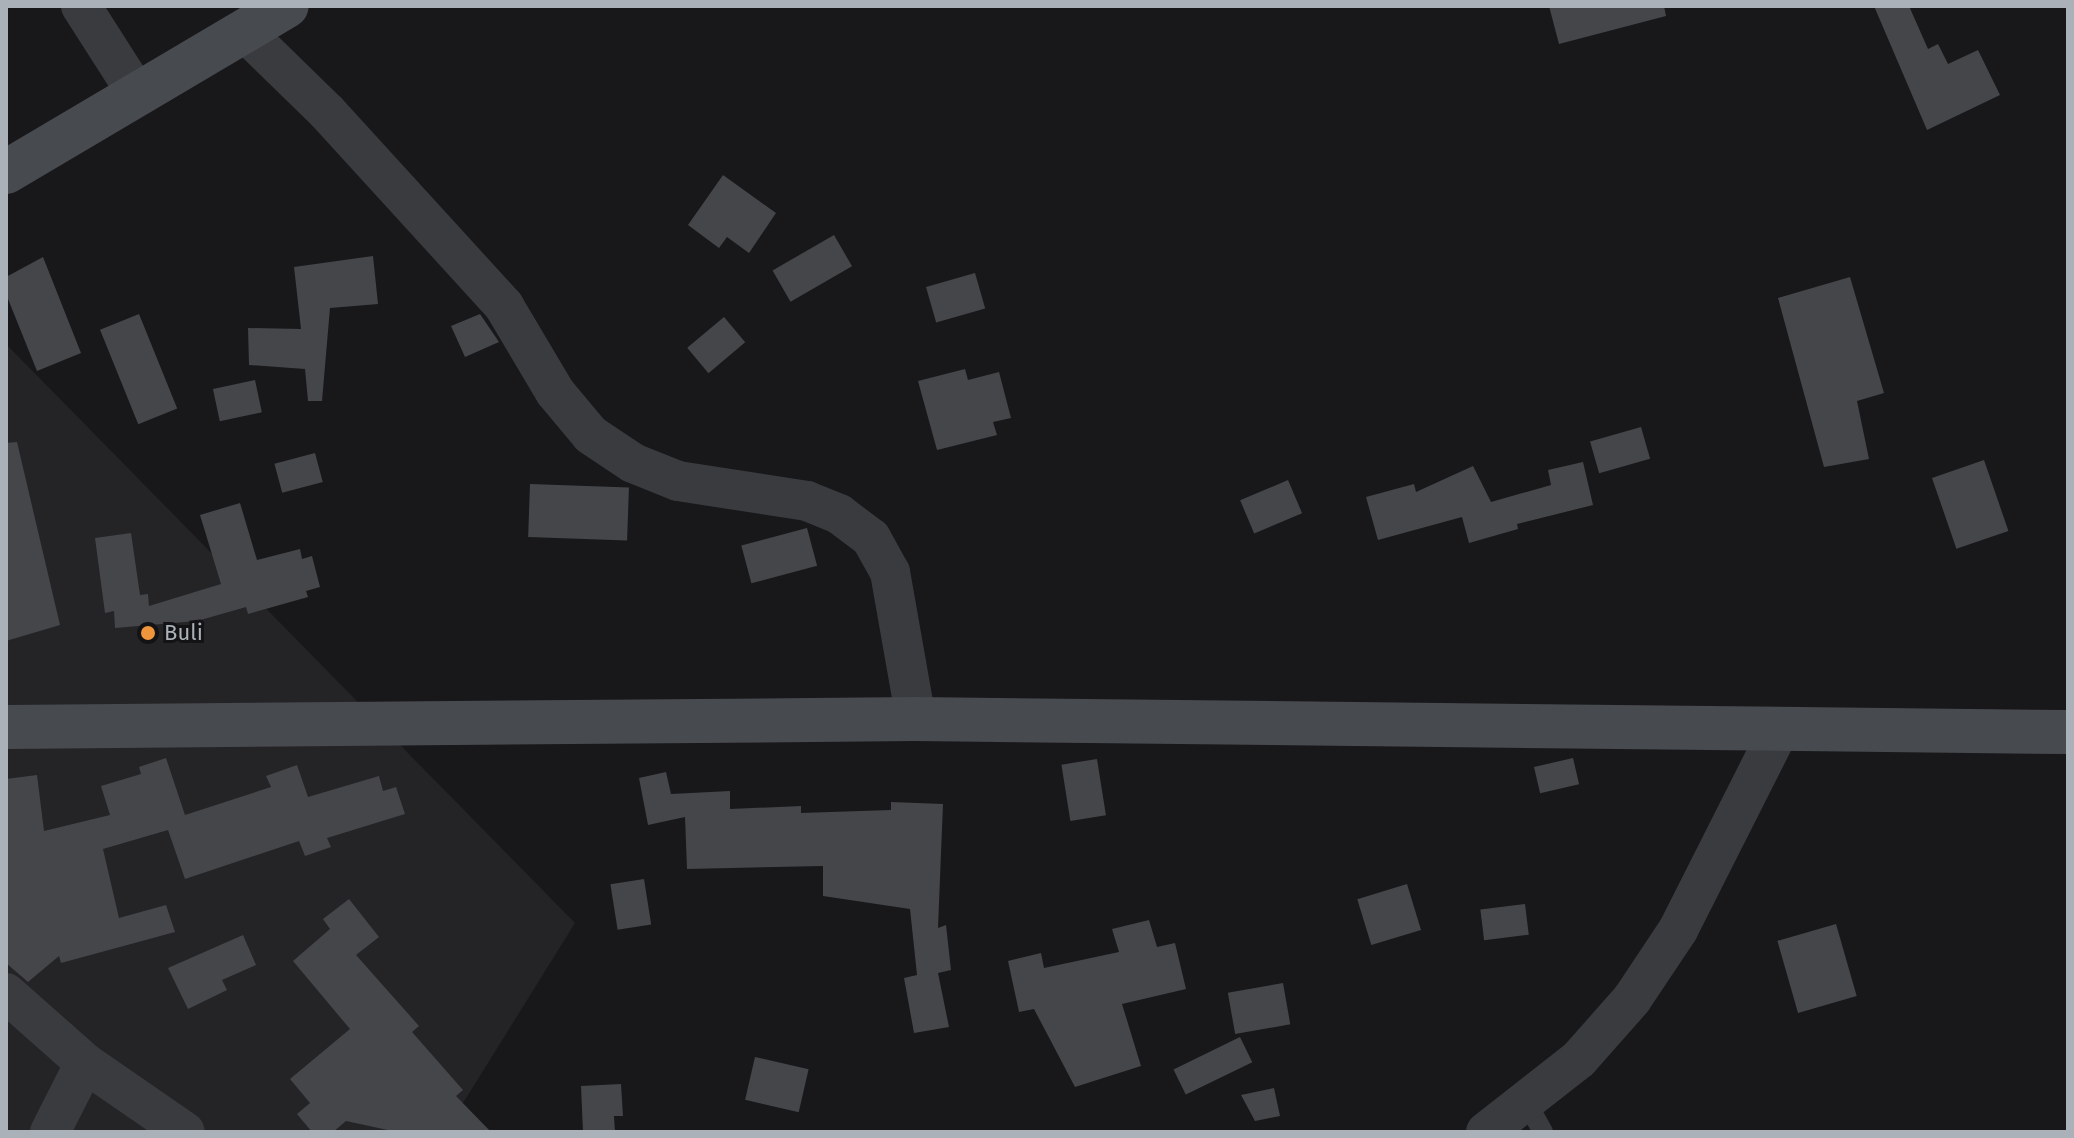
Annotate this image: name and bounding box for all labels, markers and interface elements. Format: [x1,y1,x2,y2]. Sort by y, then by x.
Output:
place label: Buli [164,620,203,646]
marker: Buli [139,624,157,642]

